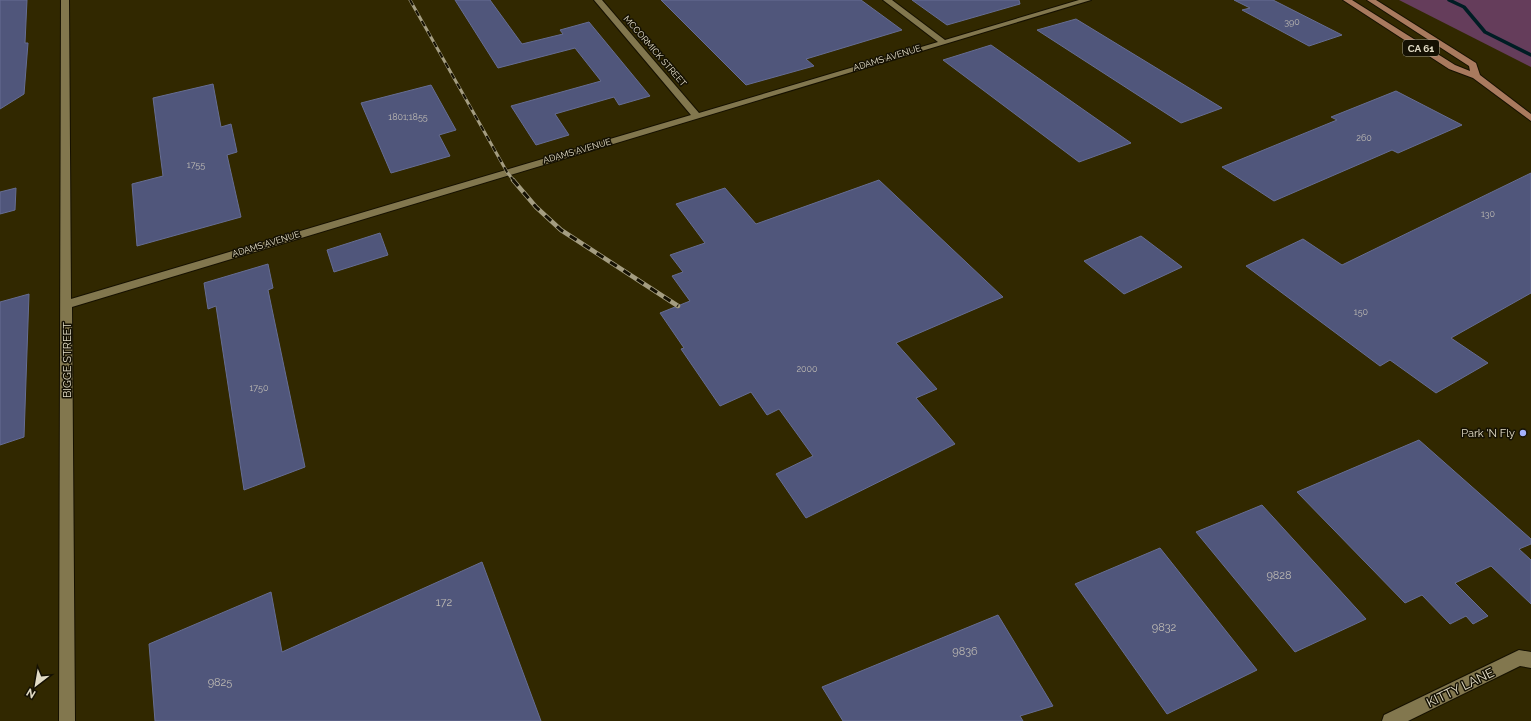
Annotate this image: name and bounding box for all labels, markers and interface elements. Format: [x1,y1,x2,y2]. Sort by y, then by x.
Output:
street label: MCCORMICK STREET [622,14,689,89]
house number: 390 [1284,17,1300,27]
road number: CA 61 [1403,40,1439,56]
street label: ADAMS AVENUE [852,43,922,73]
house number: 1801;1855 [388,112,428,122]
house number: 260 [1356,133,1372,143]
street label: ADAMS AVENUE [542,136,613,165]
house number: 1755 [187,160,205,170]
house number: 130 [1481,209,1496,219]
street label: ADAMS AVENUE [231,229,301,259]
house number: 150 [1354,307,1369,317]
street label: BIGGE STREET [61,322,74,398]
house number: 2000 [796,364,818,374]
house number: 1750 [250,383,269,393]
place label: Park 'N Fly [1461,427,1515,440]
marker: Park 'N Fly [1518,428,1528,438]
house number: 9828 [1266,569,1292,582]
house number: 172 [436,596,452,609]
house number: 9832 [1152,621,1177,634]
house number: 9836 [952,645,978,658]
north arrow [16,665,56,705]
street label: KITTY LANE [1424,665,1496,710]
house number: 9825 [208,676,232,689]
text: N [24,685,38,701]

